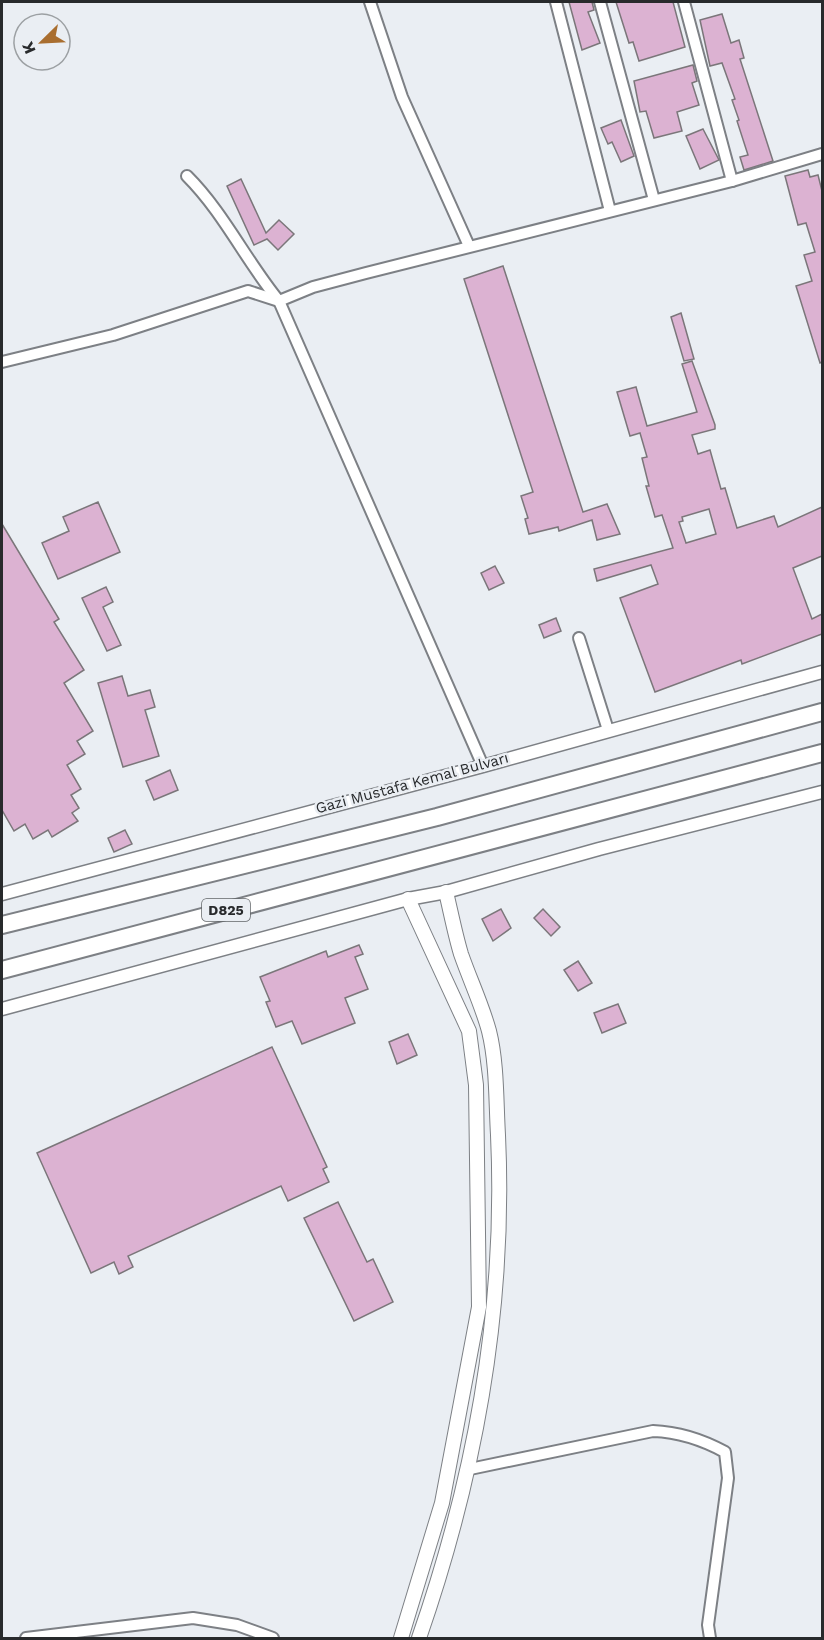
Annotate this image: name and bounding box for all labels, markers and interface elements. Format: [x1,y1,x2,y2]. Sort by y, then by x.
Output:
north arrow [12,12,72,72]
text: K [18,39,40,57]
street label: Gazi Mustafa Kemal Bulvarı [314,749,510,817]
road number: D825 [202,899,250,921]

